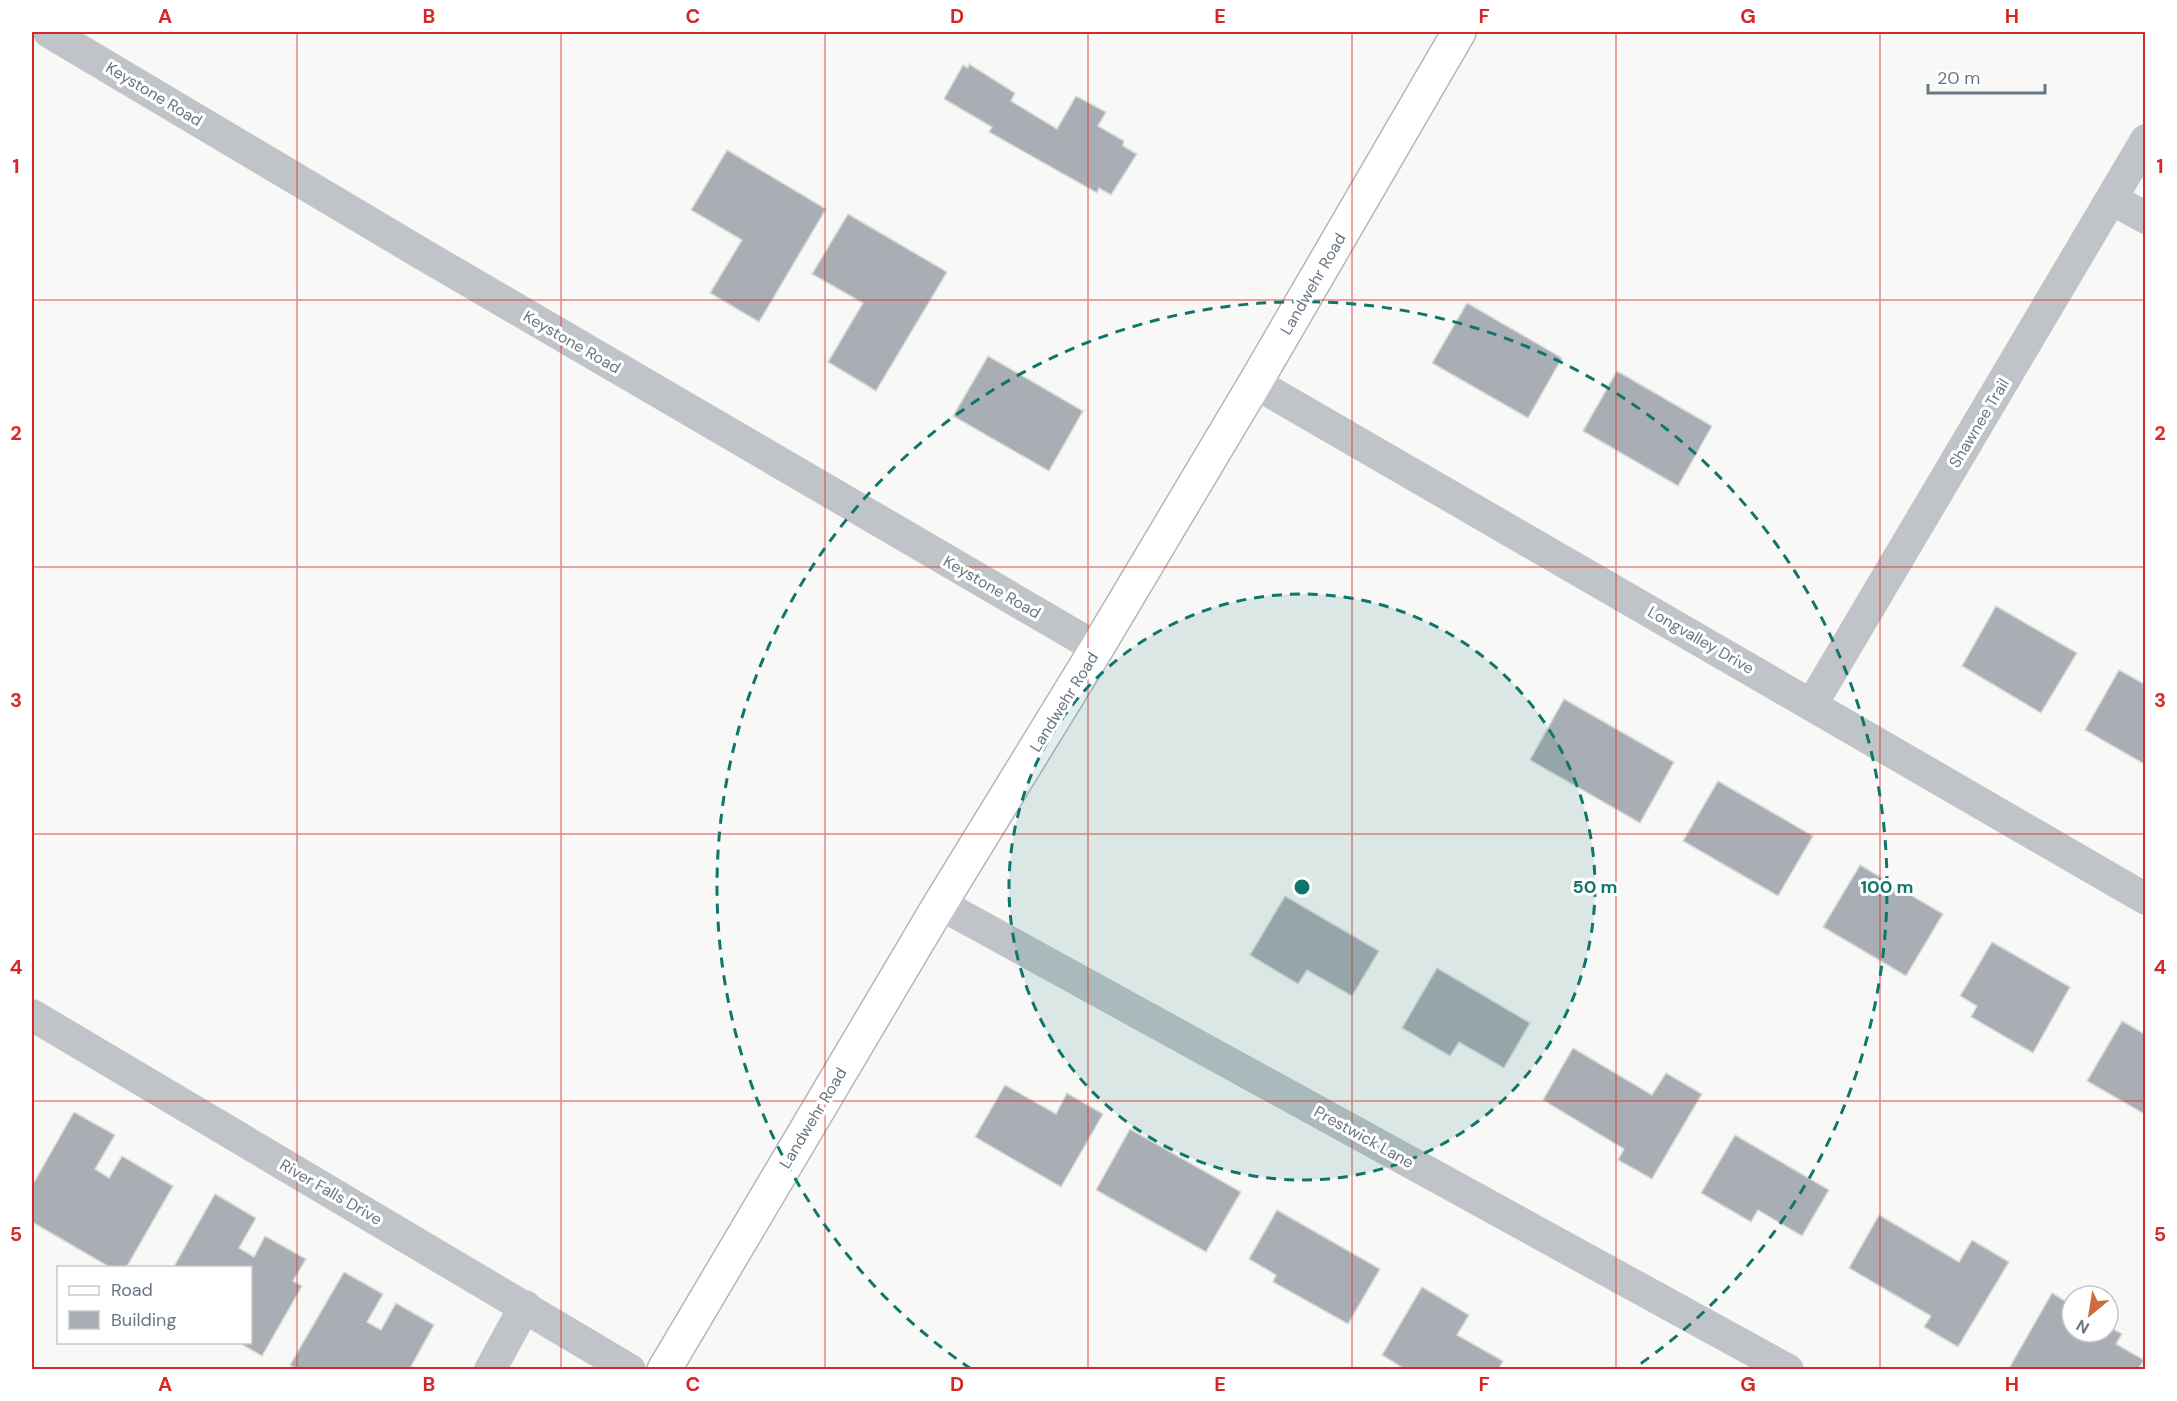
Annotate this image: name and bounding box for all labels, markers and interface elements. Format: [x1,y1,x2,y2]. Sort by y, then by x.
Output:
text: A [158,3,172,29]
text: B [423,3,435,29]
text: C [686,3,700,29]
text: D [950,3,964,29]
text: E [1214,3,1226,29]
text: F [1478,3,1490,29]
text: G [1740,3,1756,29]
text: H [2005,3,2019,29]
street label: Keystone Road [102,57,206,131]
scale bar [1928,57,2045,95]
text: 20 m [1937,66,1980,90]
text: 1 [12,153,20,179]
text: 1 [2156,153,2164,179]
street label: Landwehr Road [1275,229,1351,339]
street label: Keystone Road [520,306,624,378]
street label: Shawnee Trail [1944,374,2014,472]
text: 2 [10,420,22,446]
text: 2 [2154,420,2166,446]
street label: Keystone Road [940,551,1044,623]
street label: Longvalley Drive [1644,601,1758,679]
street label: Landwehr Road [1025,648,1103,756]
text: 3 [10,687,22,713]
text: 3 [2154,687,2166,713]
text: 50 m [1572,875,1618,899]
text: 100 m [1860,875,1914,899]
centre of rings [1292,877,1312,897]
text: 4 [10,954,23,980]
text: 4 [2154,954,2167,980]
street label: Landwehr Road [775,1064,851,1172]
street label: Prestwick Lane [1310,1101,1418,1173]
street label: River Falls Drive [276,1154,386,1230]
text: 5 [10,1221,22,1247]
text: 5 [2154,1221,2166,1247]
legend [57,1266,252,1344]
text: Road [111,1278,153,1302]
north arrow [2060,1284,2120,1344]
text: Building [111,1308,176,1332]
text: N [2072,1315,2093,1339]
text: A [158,1371,172,1397]
text: B [423,1371,435,1397]
text: C [686,1371,700,1397]
text: D [950,1371,964,1397]
text: E [1214,1371,1226,1397]
text: F [1478,1371,1490,1397]
text: G [1740,1371,1756,1397]
text: H [2005,1371,2019,1397]

